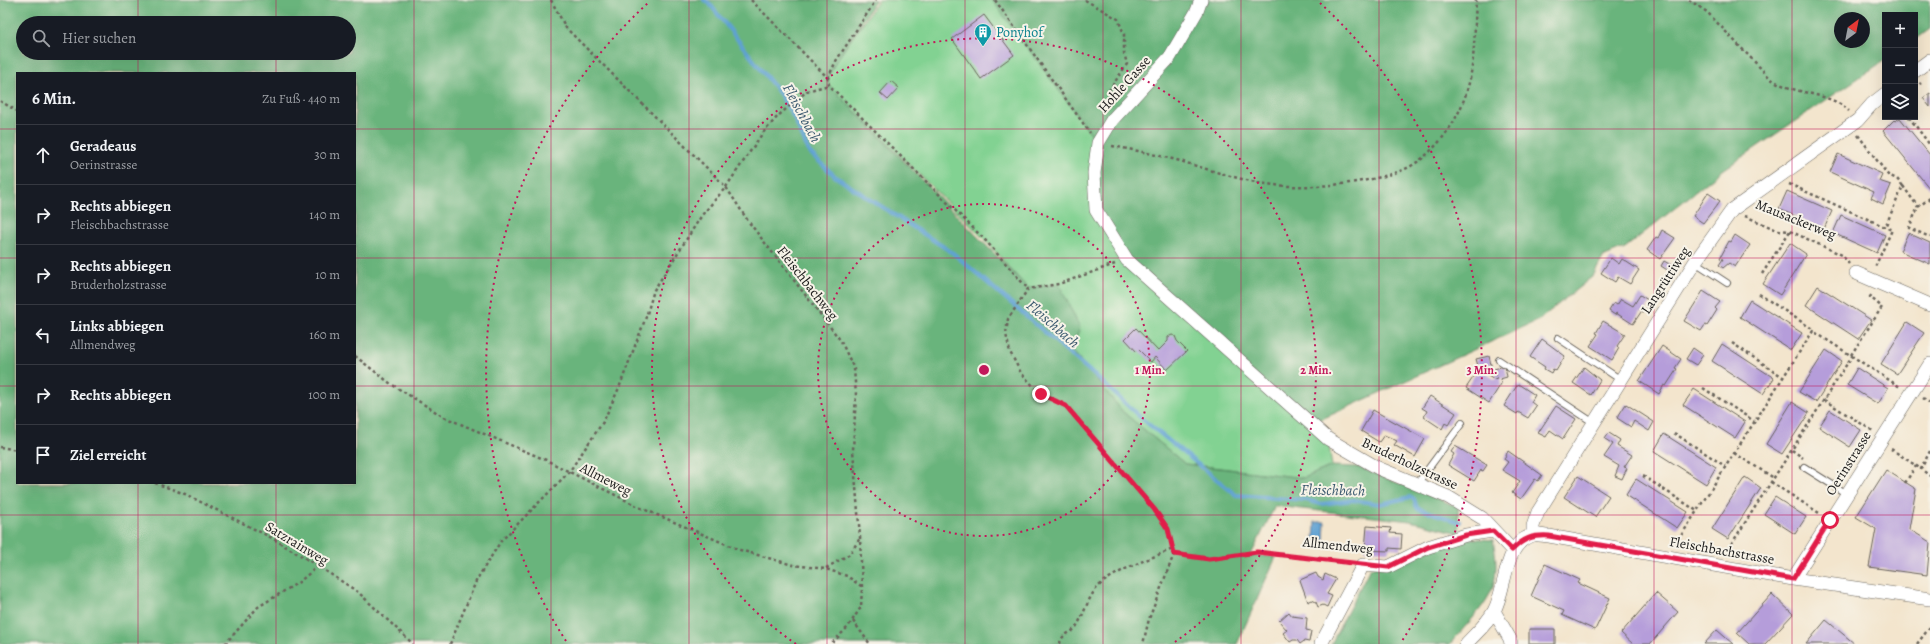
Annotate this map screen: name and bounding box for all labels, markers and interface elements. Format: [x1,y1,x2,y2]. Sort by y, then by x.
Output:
north arrow [1834,12,1870,48]
map controls [1882,12,1918,120]
button: + [1882,12,1918,48]
search box [16,16,356,60]
building icon: Ponyhof [973,22,993,47]
place label: Ponyhof [996,23,1045,42]
icon: search [30,27,52,49]
text: Hier suchen [62,28,136,48]
button: − [1882,48,1918,84]
street label: Hohle Gasse [1094,52,1155,117]
water label: Fleischbach [778,80,826,146]
button: layers [1882,84,1918,120]
text: 6 Min. [32,87,76,110]
text: Zu Fuß · 440 m [262,90,340,107]
text: Geradeaus [70,136,136,156]
icon: ahead [32,144,54,166]
text: 30 m [314,146,340,163]
text: Oerinstrasse [70,156,137,173]
street label: Mausackerweg [1753,195,1839,244]
text: Rechts abbiegen [70,196,171,216]
icon: right [32,204,54,226]
text: 140 m [309,206,340,223]
text: Fleischbachstrasse [70,216,169,233]
street label: Fleischbachweg [773,242,843,324]
street label: Langrüttiweg [1636,243,1694,318]
text: Rechts abbiegen [70,256,171,276]
icon: right [32,264,54,286]
text: 10 m [315,266,340,283]
text: Bruderholzstrasse [70,276,167,293]
water label: Fleischbach [1022,295,1084,353]
text: Links abbiegen [70,316,164,336]
icon: left [32,324,54,346]
text: 160 m [309,326,340,343]
text: Allmendweg [70,336,136,353]
text: 1 Min. [1135,362,1165,378]
text: 2 Min. [1300,362,1332,378]
text: 3 Min. [1467,362,1497,378]
centre of rings [977,363,991,377]
icon: right [32,384,54,406]
text: Rechts abbiegen [70,385,171,405]
route end [1032,385,1050,403]
text: 100 m [308,386,340,403]
street label: Oerinstrasse [1821,428,1876,499]
street label: Bruderholzstrasse [1359,433,1461,494]
icon: arrive [32,444,54,466]
text: Ziel erreicht [70,445,146,465]
street label: Allmeweg [576,458,635,500]
water label: Fleischbach [1301,479,1365,501]
route start [1821,511,1839,529]
street label: Satzrainweg [262,517,332,570]
street label: Allmendweg [1301,532,1374,559]
street label: Fleischbachstrasse [1668,532,1776,569]

